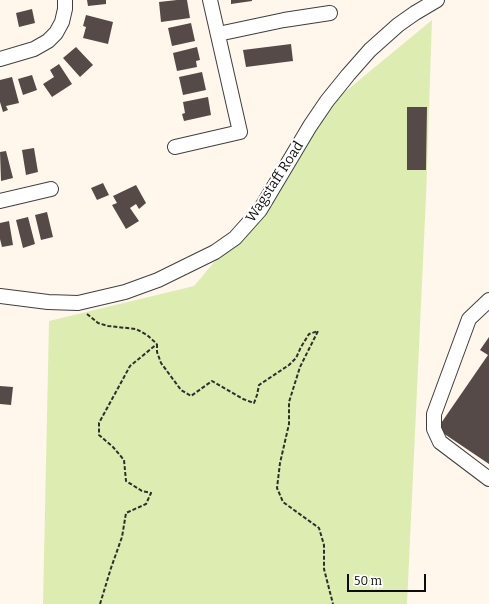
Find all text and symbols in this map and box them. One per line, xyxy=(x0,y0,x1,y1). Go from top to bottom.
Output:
street label: Wagstaff Road xyxy=(243,138,307,226)
scale bar xyxy=(349,566,428,592)
text: 50 m xyxy=(354,574,382,588)

